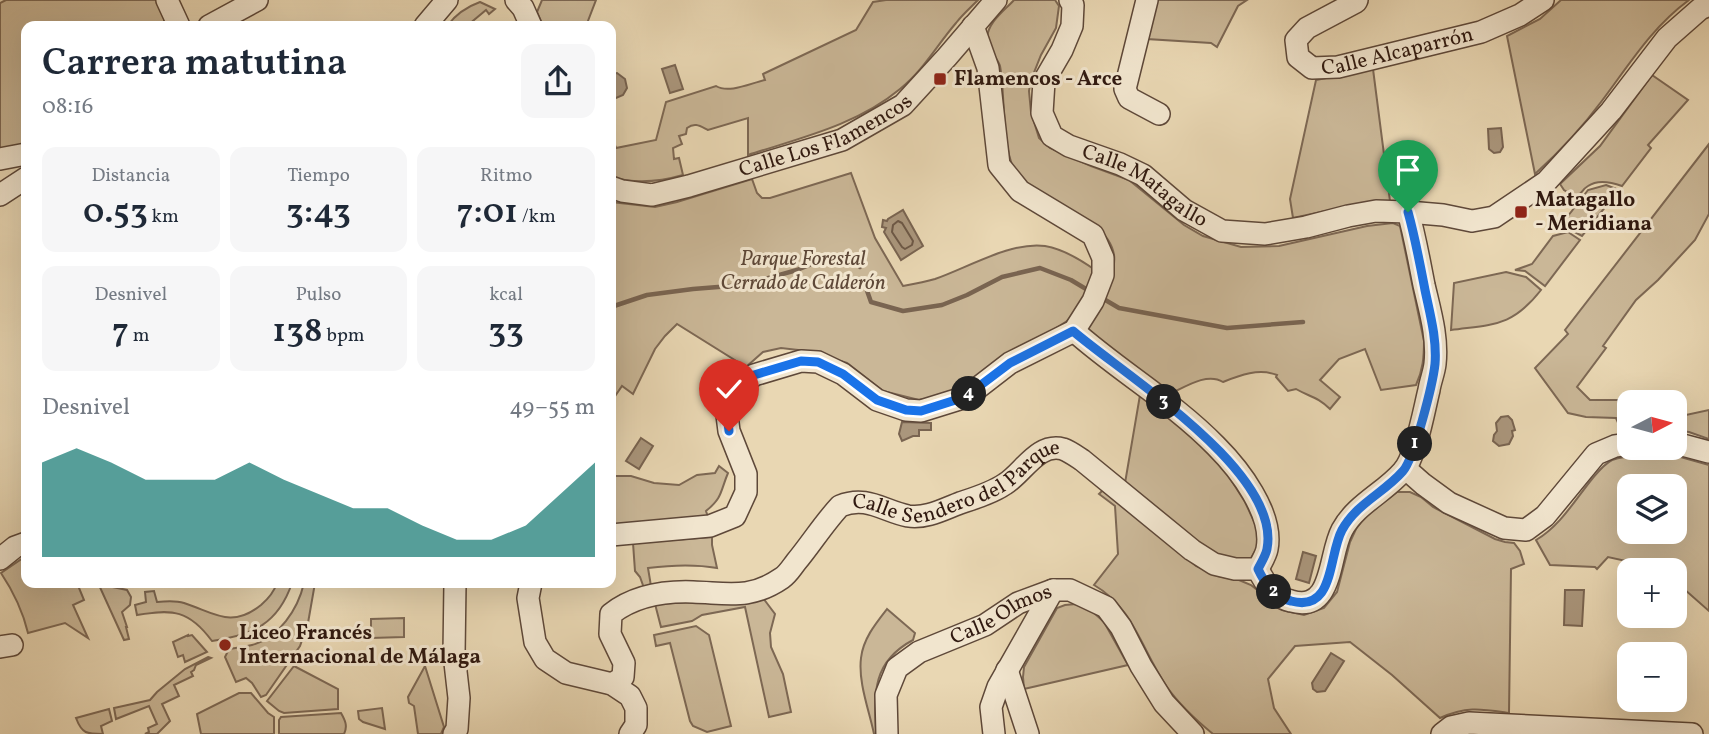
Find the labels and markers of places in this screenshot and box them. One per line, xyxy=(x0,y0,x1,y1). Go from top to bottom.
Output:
place label: Flamencos - Arce xyxy=(954,65,1122,94)
marker: Flamencos - Arce xyxy=(932,71,948,87)
pin xyxy=(1378,140,1438,212)
place label: Matagallo - Meridiana xyxy=(1535,186,1652,239)
marker: Matagallo - Meridiana xyxy=(1513,204,1529,220)
pin xyxy=(699,359,759,431)
pin: 4 xyxy=(951,376,986,412)
pin: 3 xyxy=(1146,384,1182,420)
pin: 1 xyxy=(1398,426,1432,462)
pin: 2 xyxy=(1256,574,1292,610)
place label: Liceo Francés Internacional de Málaga xyxy=(239,619,481,672)
marker: Liceo Francés Internacional de Málaga xyxy=(217,637,233,653)

